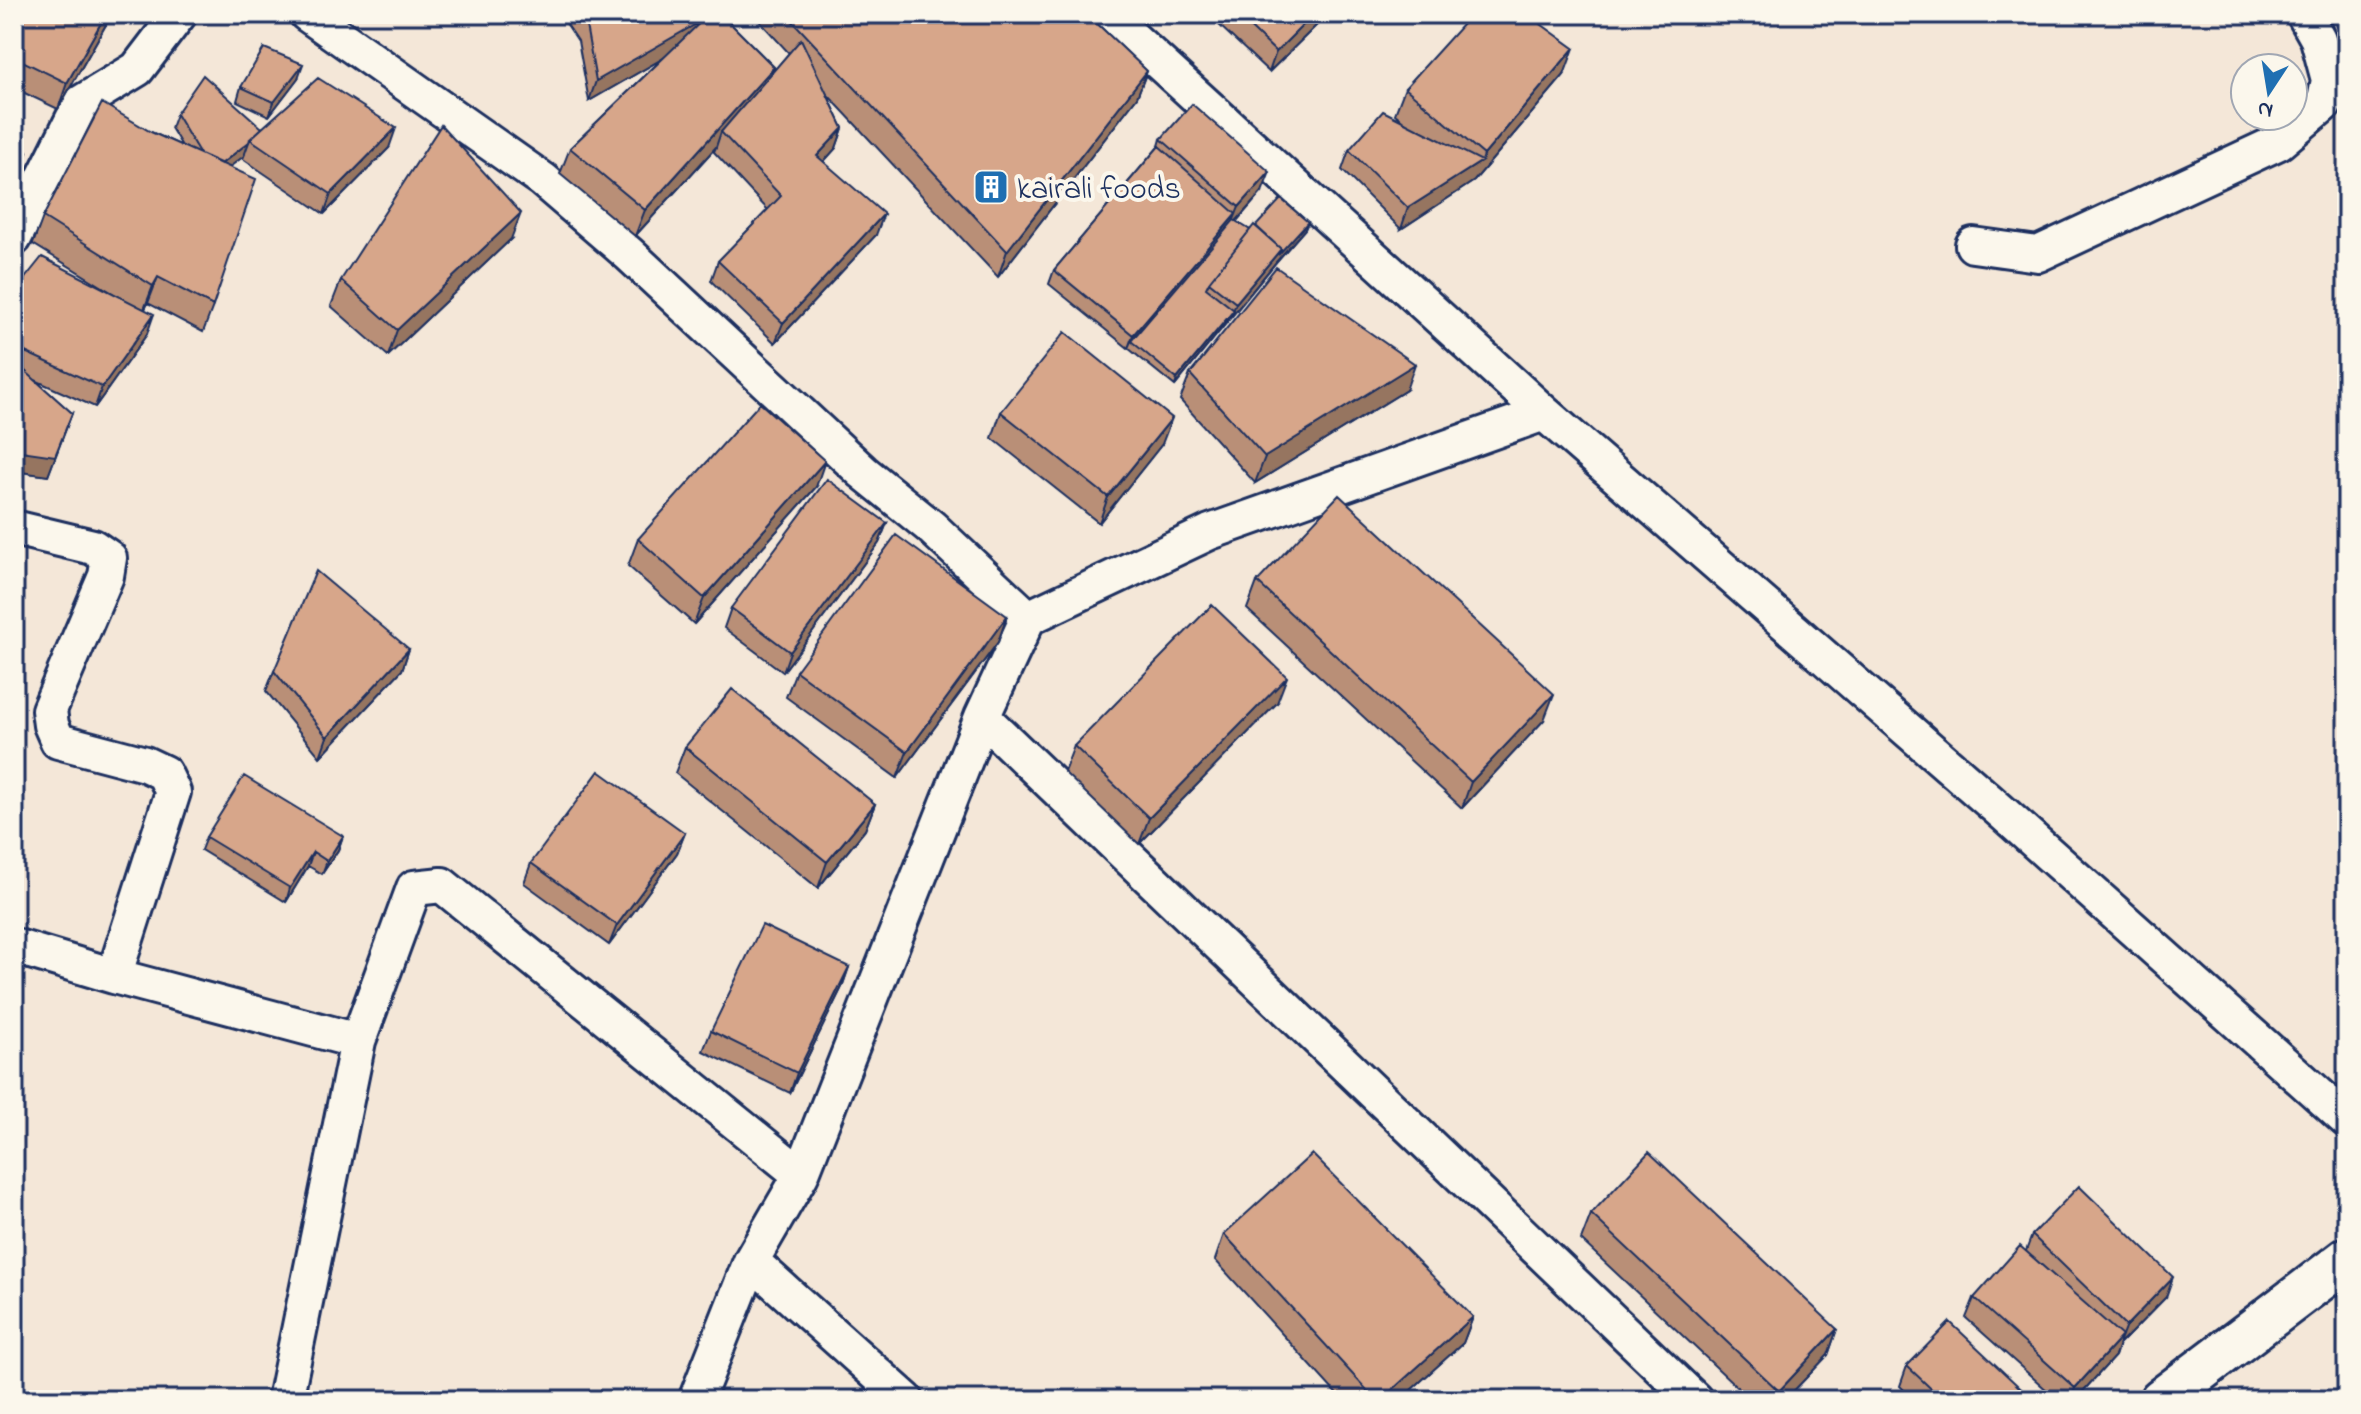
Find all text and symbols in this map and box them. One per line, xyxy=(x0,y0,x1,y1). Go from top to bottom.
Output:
north arrow xyxy=(2229,52,2309,132)
text: N xyxy=(2255,91,2276,126)
place label: kairali foods xyxy=(1017,167,1181,214)
building icon: kairali foods xyxy=(972,168,1010,206)

